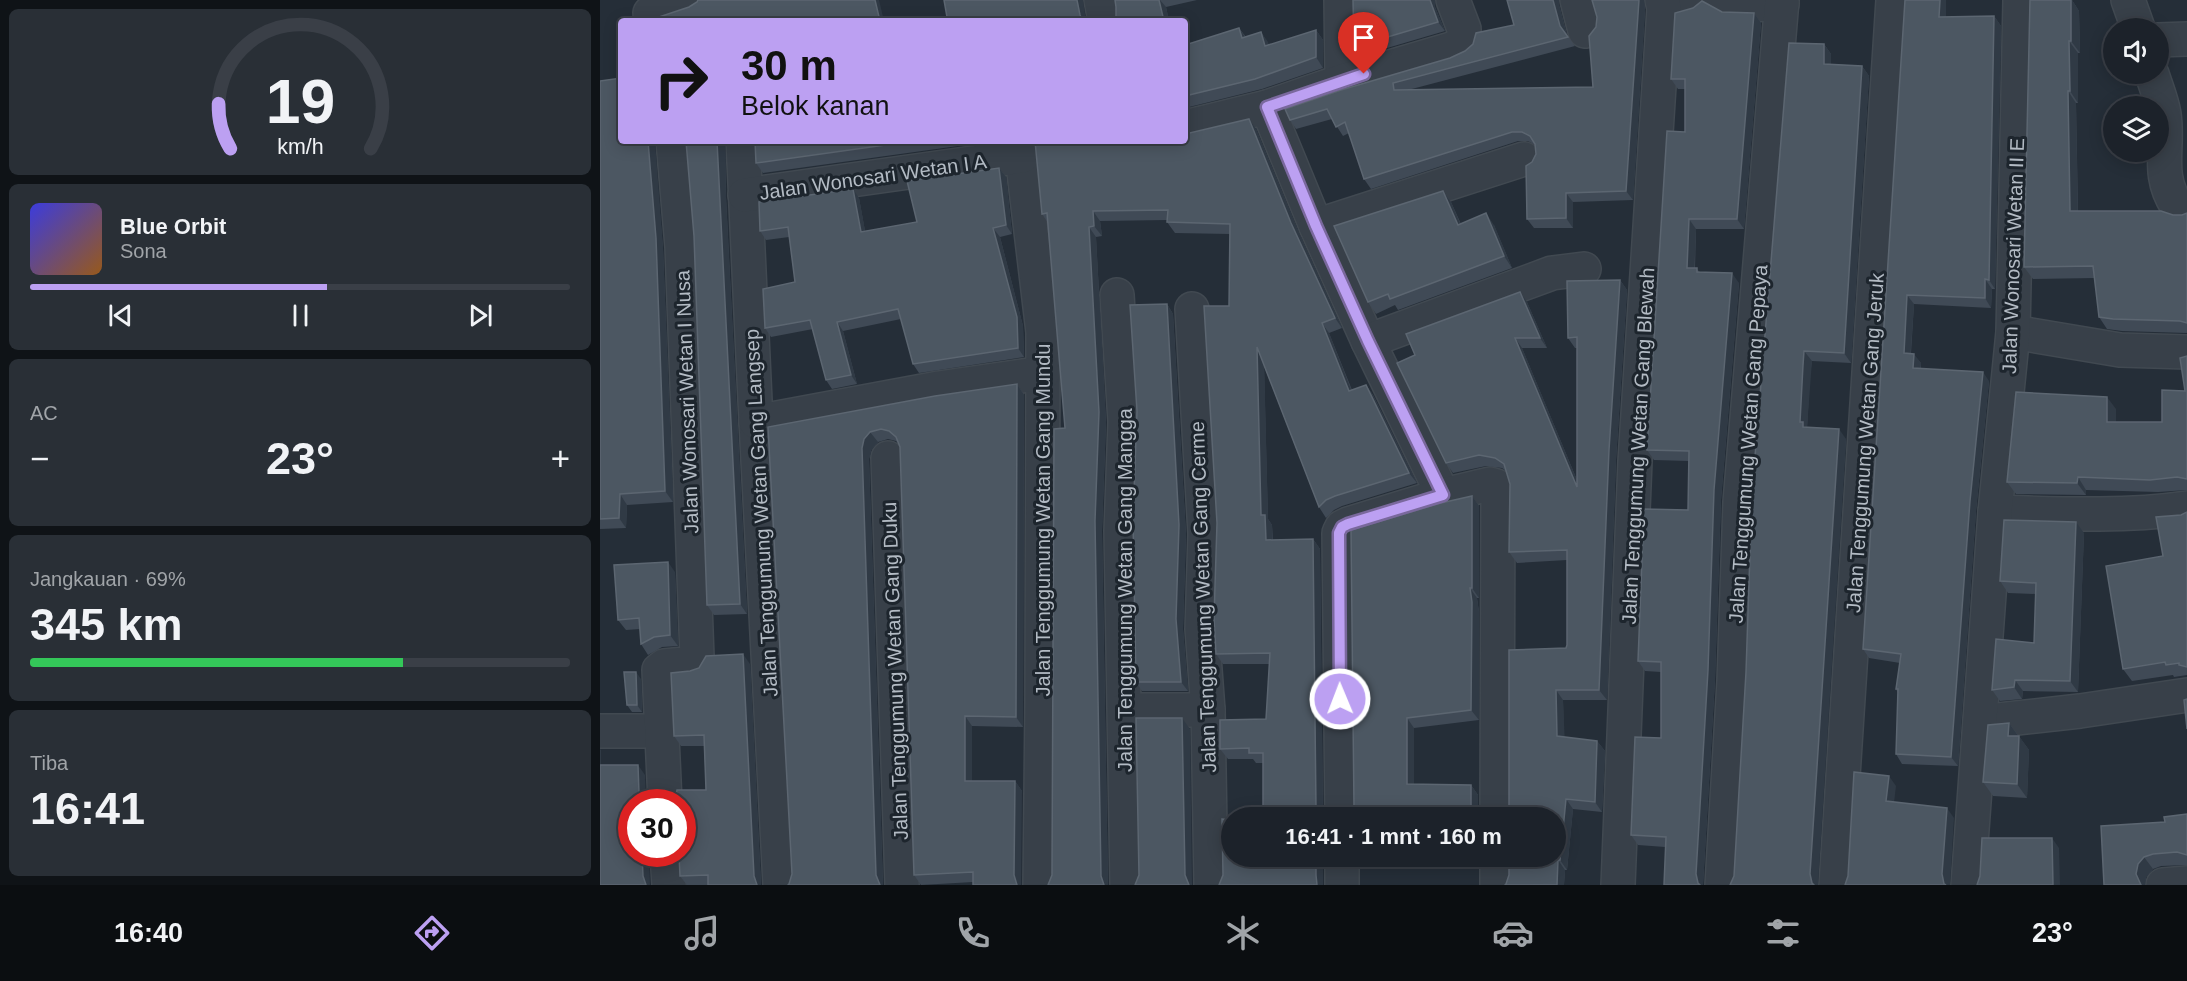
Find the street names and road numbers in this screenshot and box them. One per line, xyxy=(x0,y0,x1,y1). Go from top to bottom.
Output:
street label: Jalan Wonosari Wetan II E xyxy=(1998,138,2028,374)
street label: Jalan Wonosari Wetan I A xyxy=(758,150,989,204)
street label: Jalan Tenggumung Wetan Gang Pepaya xyxy=(1724,263,1772,624)
street label: Jalan Tenggumung Wetan Gang Blewah xyxy=(1618,267,1658,625)
street label: Jalan Wonosari Wetan I Nusa xyxy=(671,269,703,534)
street label: Jalan Tenggumung Wetan Gang Jeruk xyxy=(1842,271,1888,614)
street label: Jalan Tenggumung Wetan Gang Langsep xyxy=(740,328,782,698)
street label: Jalan Tenggumung Wetan Gang Mundu xyxy=(1032,344,1054,696)
street label: Jalan Tenggumung Wetan Gang Mangga xyxy=(1114,407,1136,772)
street label: Jalan Tenggumung Wetan Gang Cerme xyxy=(1186,421,1220,773)
street label: Jalan Tenggumung Wetan Gang Duku xyxy=(878,502,912,840)

